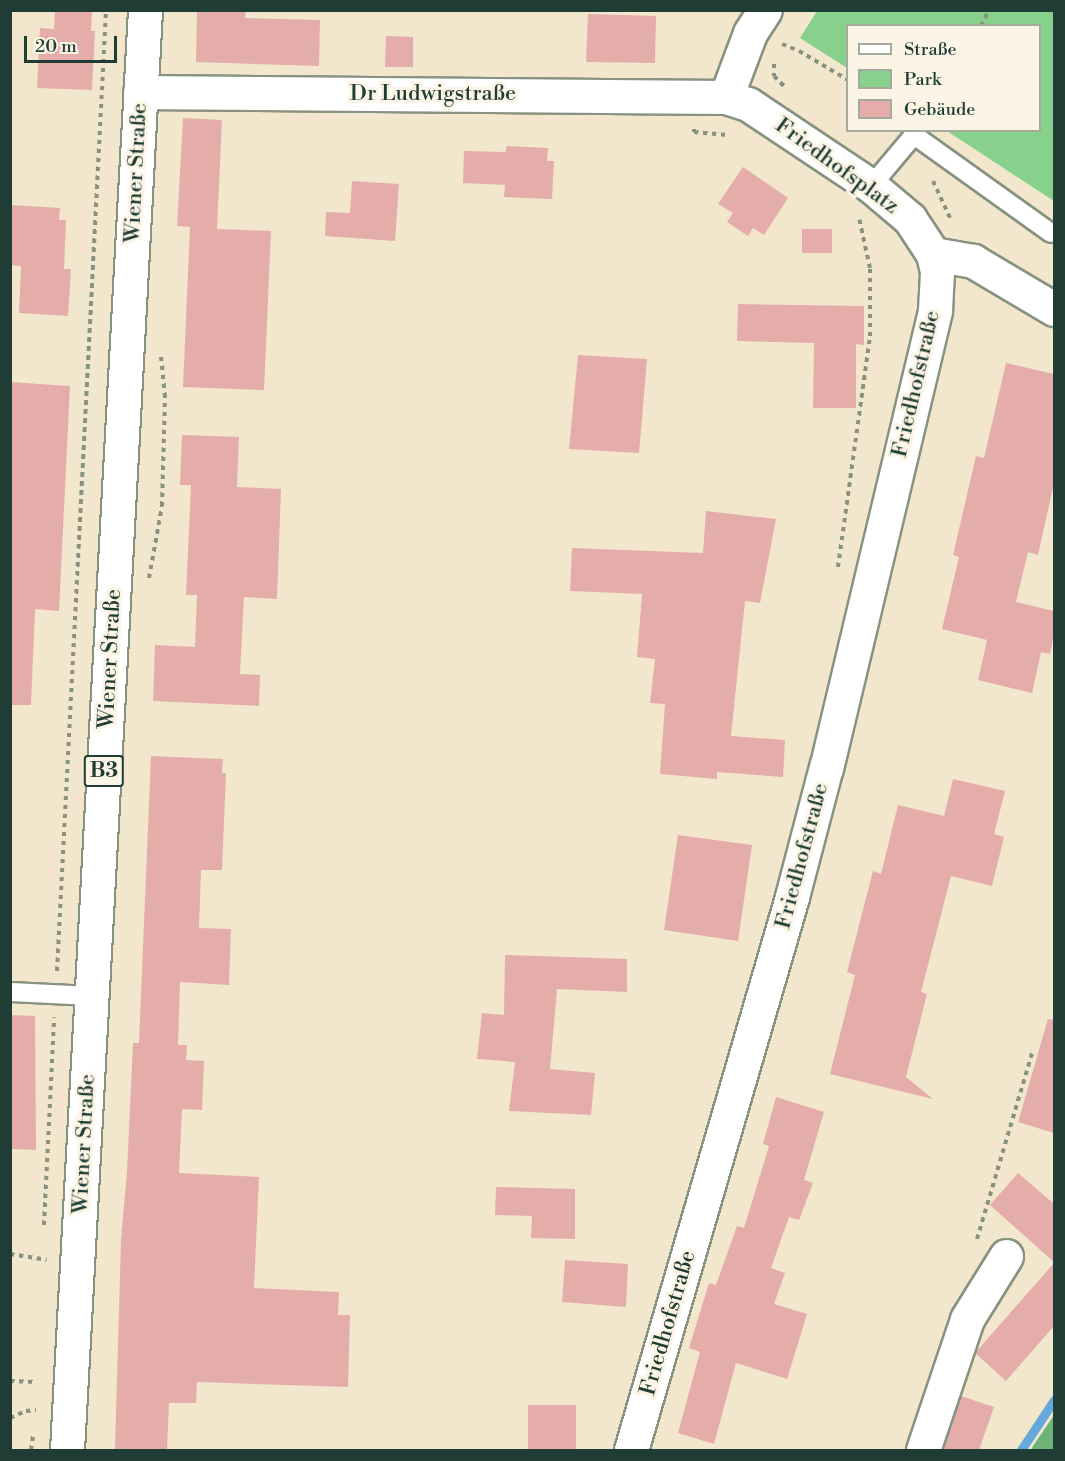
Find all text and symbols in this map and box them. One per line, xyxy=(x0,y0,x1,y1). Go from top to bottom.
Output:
scale bar xyxy=(27,24,120,62)
legend xyxy=(846,24,1041,132)
text: 20 m xyxy=(35,35,77,58)
text: Straße xyxy=(904,38,957,61)
text: Park xyxy=(904,68,941,91)
street label: Dr Ludwigstraße xyxy=(350,81,516,107)
text: Gebäude xyxy=(904,98,975,121)
street label: Wiener Straße xyxy=(119,102,153,244)
street label: Friedhofsplatz xyxy=(770,112,904,220)
street label: Friedhofstraße xyxy=(886,308,946,460)
street label: Wiener Straße xyxy=(93,588,127,730)
road number: B3 xyxy=(83,753,125,789)
street label: Friedhofstraße xyxy=(770,780,834,932)
street label: Wiener Straße xyxy=(67,1073,101,1215)
street label: Friedhofstraße xyxy=(635,1247,701,1399)

